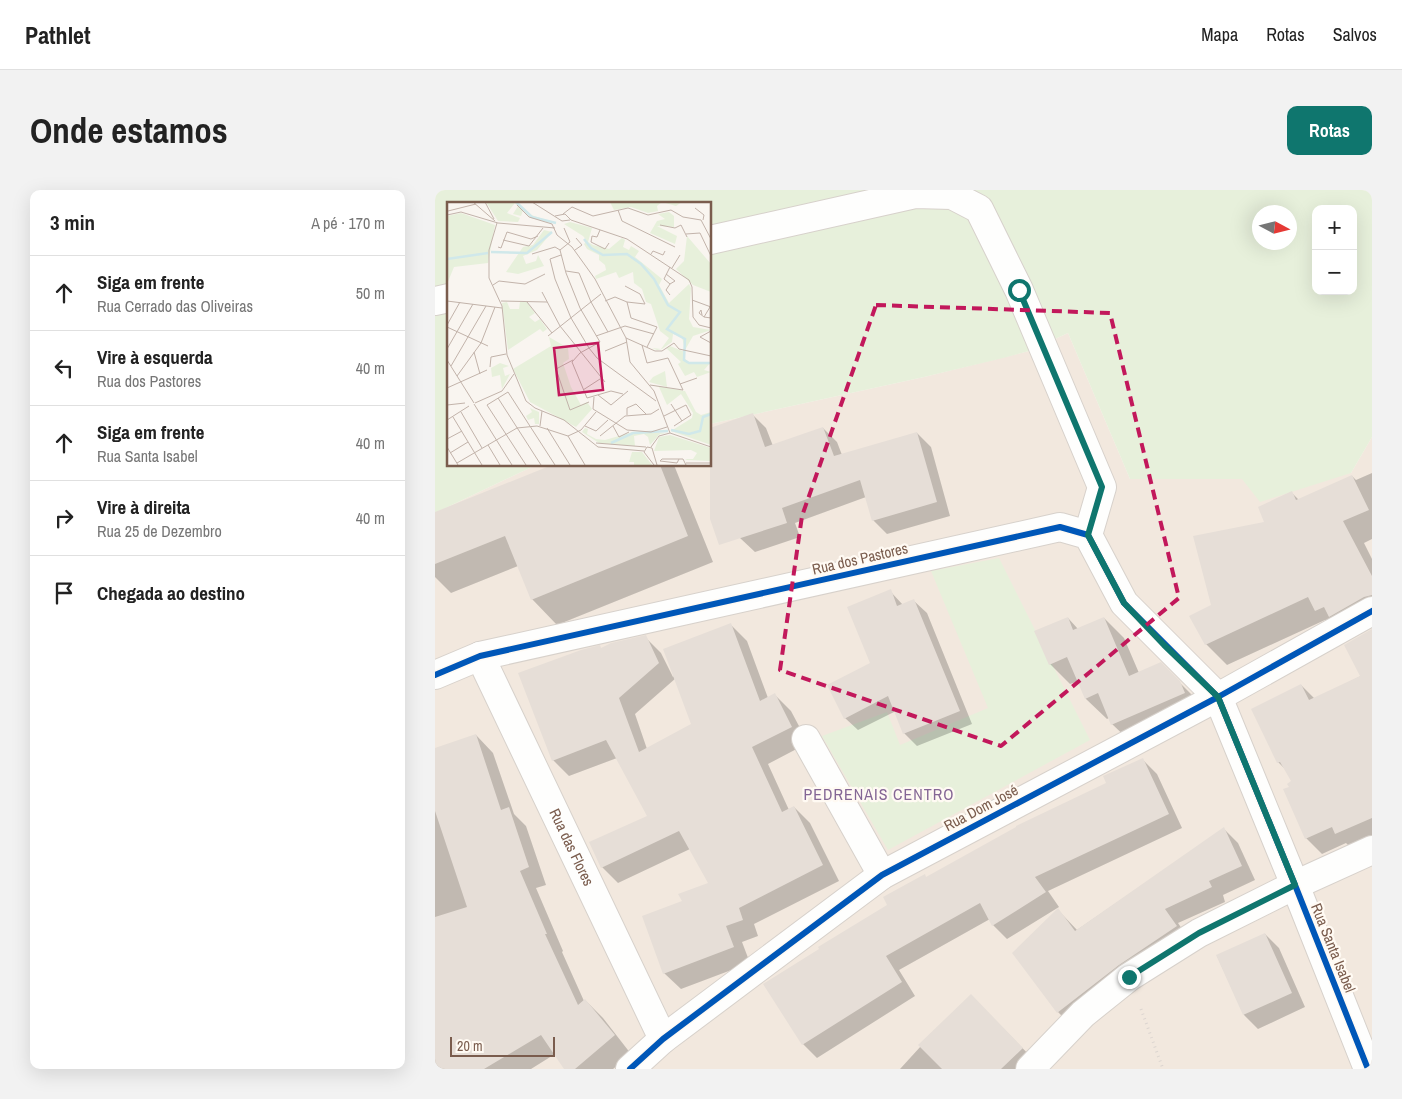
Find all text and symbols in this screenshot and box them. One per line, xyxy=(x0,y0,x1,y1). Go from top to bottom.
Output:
text: Pathlet xyxy=(25,19,91,51)
text: Mapa xyxy=(1201,22,1238,47)
text: Rotas xyxy=(1266,22,1305,47)
text: Salvos xyxy=(1333,22,1377,47)
button: Rotas xyxy=(1287,106,1372,155)
text: Onde estamos xyxy=(30,107,228,154)
inset map xyxy=(447,202,711,466)
north arrow xyxy=(1252,205,1297,250)
map controls xyxy=(1312,205,1357,295)
button: + xyxy=(1312,205,1357,250)
text: 3 min xyxy=(50,208,95,237)
text: A pé · 170 m xyxy=(311,212,385,234)
button: − xyxy=(1312,250,1357,295)
text: Siga em frente xyxy=(97,269,204,295)
icon: ahead xyxy=(50,279,78,307)
route start xyxy=(1008,279,1031,302)
text: 50 m xyxy=(356,282,385,304)
text: Rua Cerrado das Oliveiras xyxy=(97,295,253,317)
text: Vire à esquerda xyxy=(97,344,213,370)
icon: left xyxy=(50,354,78,382)
text: 40 m xyxy=(356,357,385,379)
text: Rua dos Pastores xyxy=(97,370,201,392)
text: Siga em frente xyxy=(97,419,204,445)
icon: ahead xyxy=(50,429,78,457)
text: 40 m xyxy=(356,432,385,454)
text: Rua Santa Isabel xyxy=(97,445,198,467)
text: Vire à direita xyxy=(97,494,190,520)
icon: right xyxy=(50,504,78,532)
text: 40 m xyxy=(356,507,385,529)
text: Rua 25 de Dezembro xyxy=(97,520,222,542)
street label: Rua dos Pastores xyxy=(810,537,910,580)
icon: arrive xyxy=(50,579,78,607)
text: Chegada ao destino xyxy=(97,580,245,606)
street label: Rua Dom José xyxy=(940,779,1022,836)
district label: PEDRENAIS CENTRO xyxy=(804,783,954,805)
street label: Rua das Flores xyxy=(544,805,599,889)
street label: Rua Santa Isabel xyxy=(1306,900,1361,995)
route end xyxy=(1118,966,1141,989)
scale bar xyxy=(450,1034,555,1057)
text: 20 m xyxy=(457,1037,483,1055)

